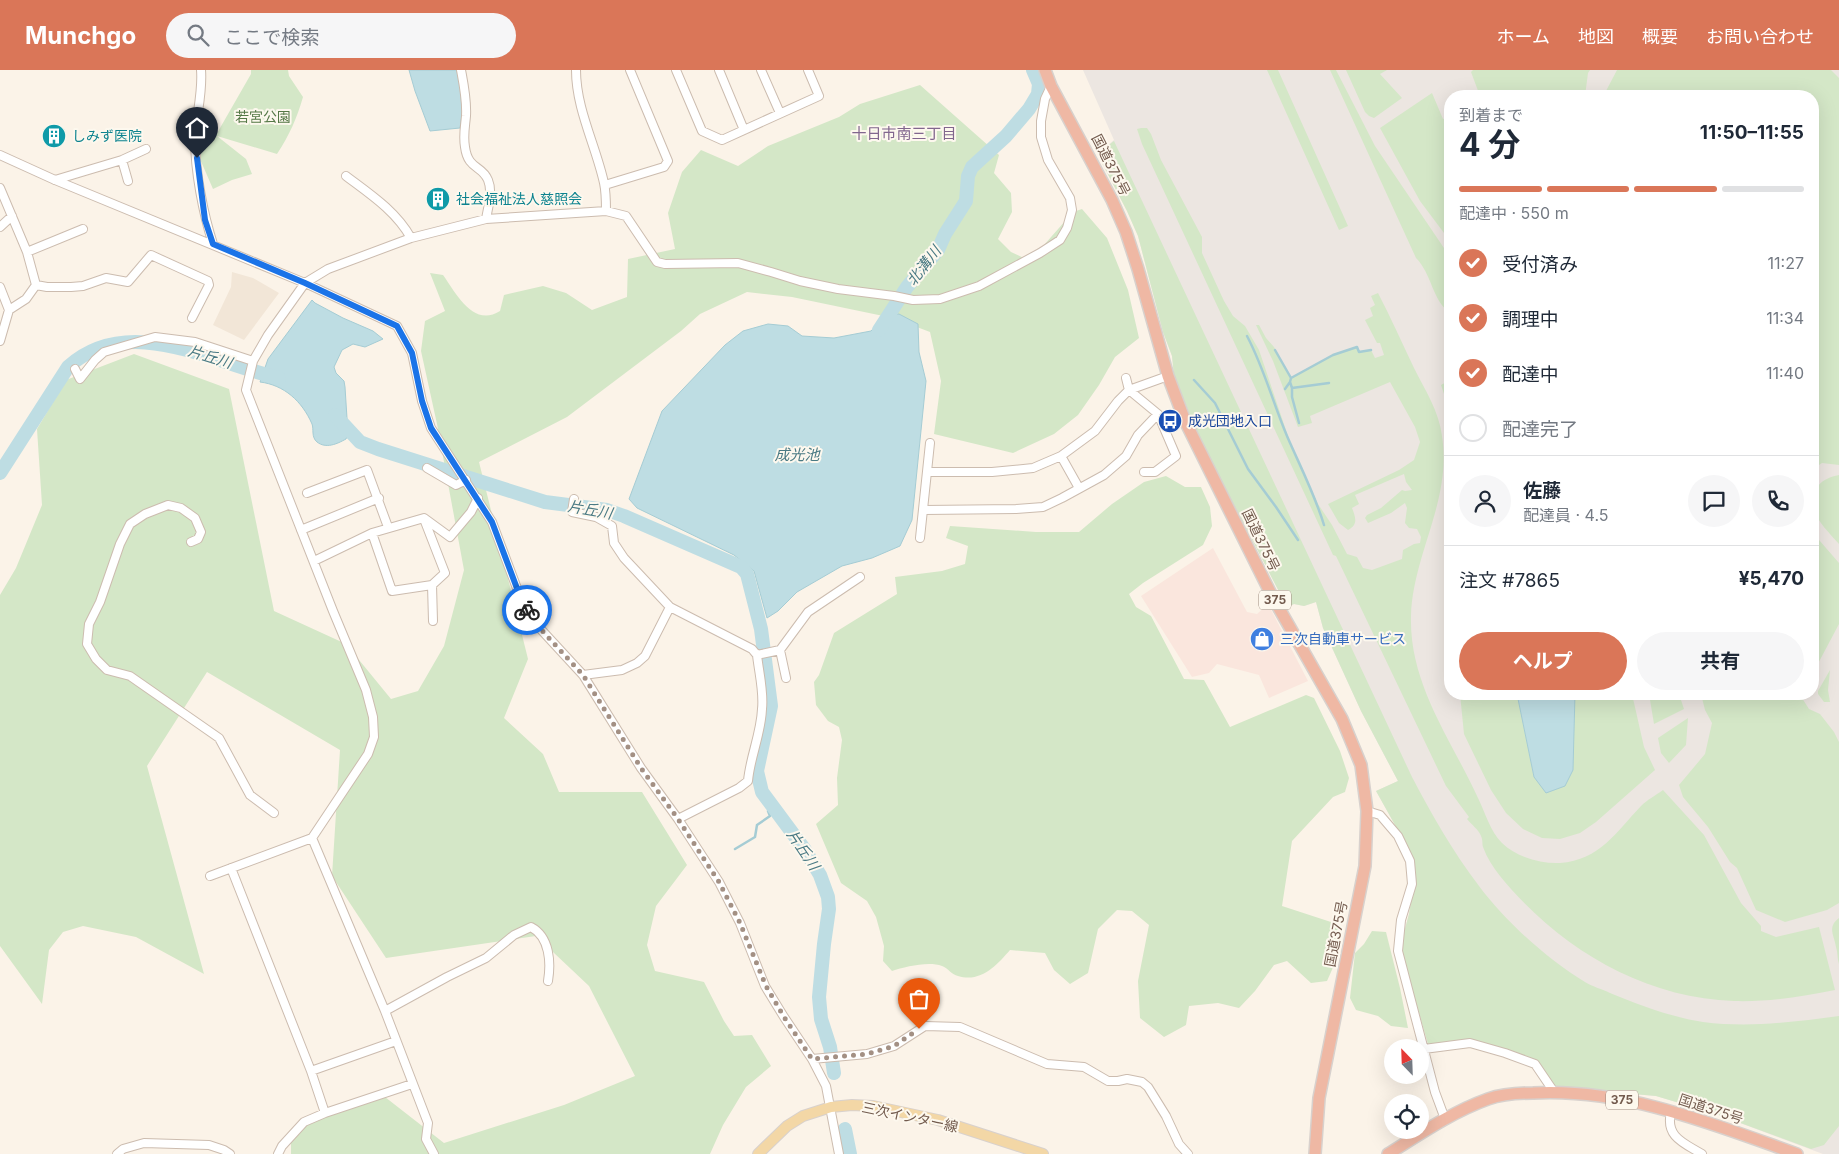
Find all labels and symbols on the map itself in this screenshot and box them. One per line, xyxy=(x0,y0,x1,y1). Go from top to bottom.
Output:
pin xyxy=(176,107,218,158)
park label: 若宮公園 xyxy=(235,108,291,125)
building icon: しみず医院 xyxy=(41,123,67,149)
district label: 十日市南三丁目 xyxy=(851,124,957,143)
place label: しみず医院 xyxy=(72,127,142,144)
street label: 国道375号 xyxy=(1089,131,1134,198)
building icon: 社会福祉法人慈照会 xyxy=(425,186,451,212)
place label: 社会福祉法人慈照会 xyxy=(456,190,582,207)
water label: 北溝川 xyxy=(902,241,946,289)
water label: 片丘川 xyxy=(186,341,236,373)
bus stop icon: 成光団地入口 xyxy=(1157,408,1183,434)
place label: 成光団地入口 xyxy=(1188,412,1272,429)
water label: 成光池 xyxy=(774,445,821,464)
water label: 片丘川 xyxy=(566,496,616,523)
street label: 国道375号 xyxy=(1239,506,1284,574)
courier xyxy=(502,585,552,635)
road number: 375 xyxy=(1259,590,1291,610)
shop icon: 三次自動車サービス xyxy=(1249,626,1275,652)
place label: 三次自動車サービス xyxy=(1280,630,1406,647)
water label: 片丘川 xyxy=(783,826,825,875)
street label: 国道375号 xyxy=(1321,899,1350,968)
pin xyxy=(898,978,940,1029)
north arrow xyxy=(1384,1039,1429,1084)
road number: 375 xyxy=(1606,1090,1638,1110)
street label: 国道375号 xyxy=(1677,1090,1746,1127)
street label: 三次インター線 xyxy=(860,1098,960,1135)

